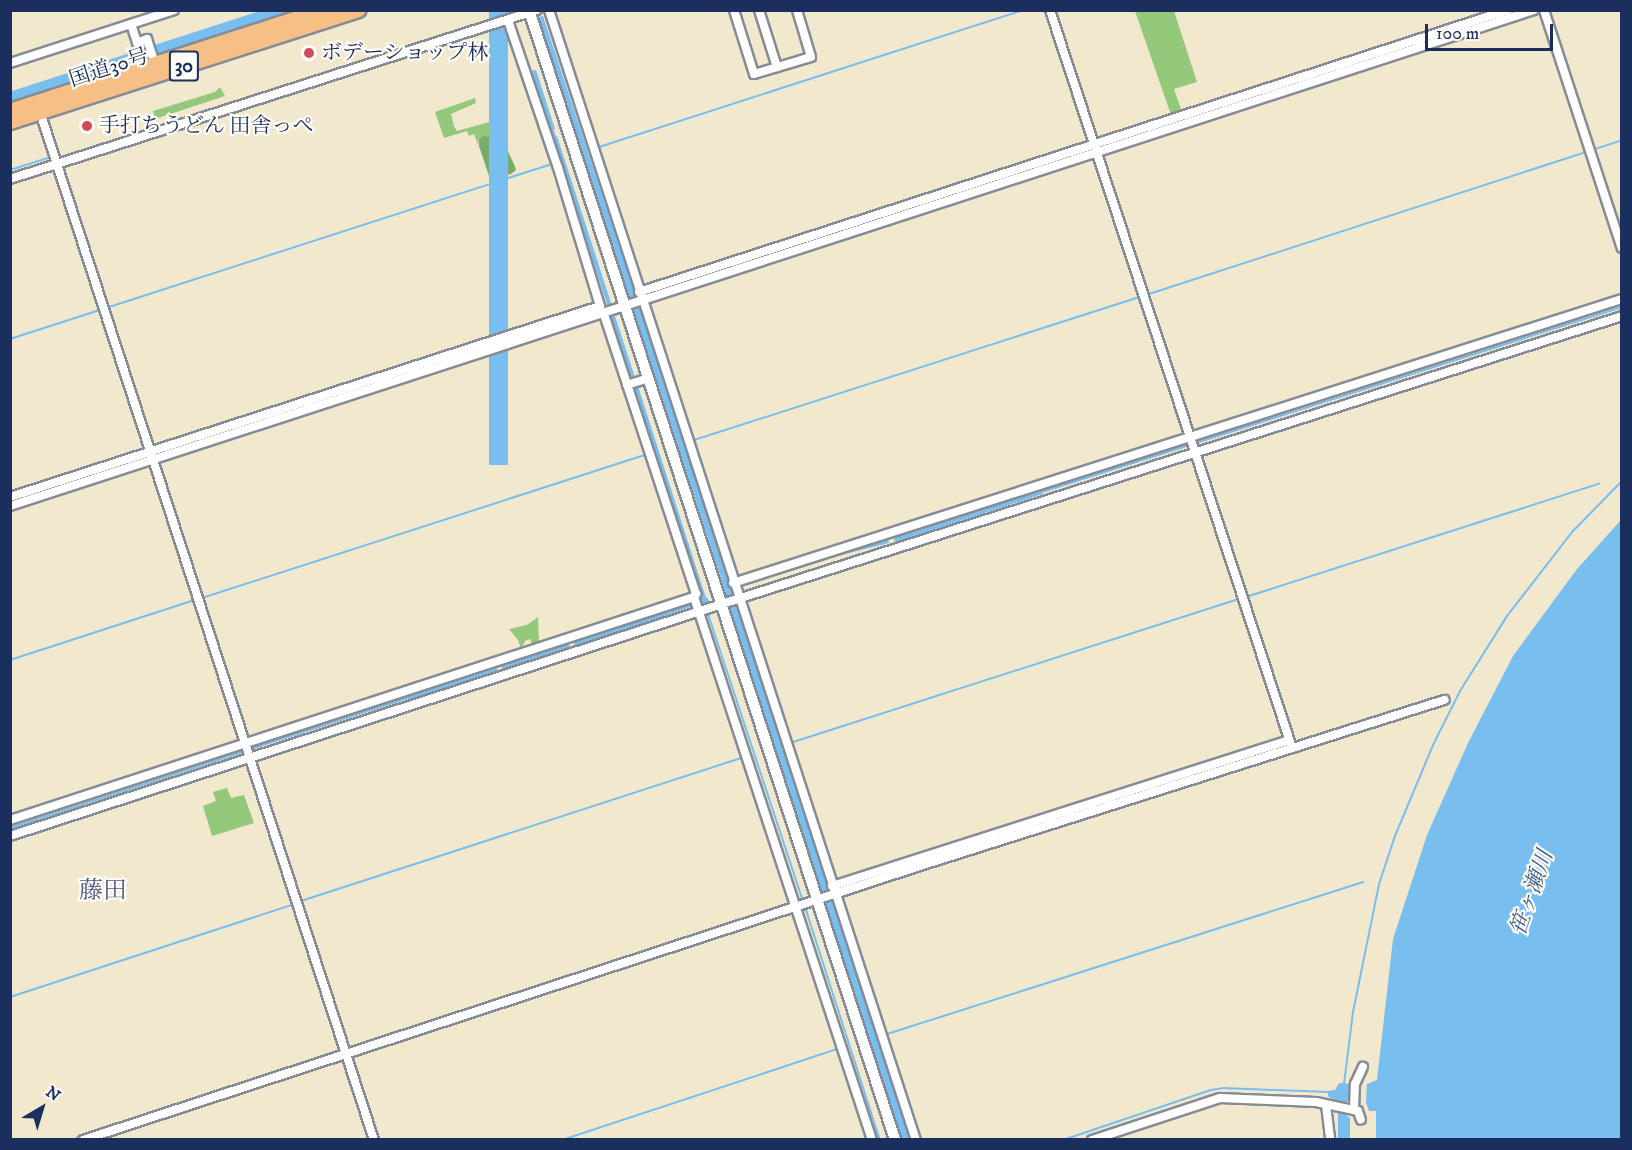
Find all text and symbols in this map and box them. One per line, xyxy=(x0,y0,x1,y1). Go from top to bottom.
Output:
scale bar xyxy=(1428,12,1556,50)
text: 100 m xyxy=(1436,23,1479,45)
place label: ボデーショップ林 xyxy=(321,40,489,66)
street label: 国道30号 xyxy=(66,43,152,93)
marker: ボデーショップ林 xyxy=(302,46,316,60)
road number: 30 xyxy=(168,49,201,83)
place label: 手打ちうどん 田舎っぺ xyxy=(99,113,314,139)
marker: 手打ちうどん 田舎っぺ xyxy=(80,119,94,133)
water label: 笹ヶ瀬川 xyxy=(1505,847,1559,939)
district label: 藤田 xyxy=(79,878,127,906)
north arrow xyxy=(12,1078,72,1138)
text: N xyxy=(42,1082,64,1106)

